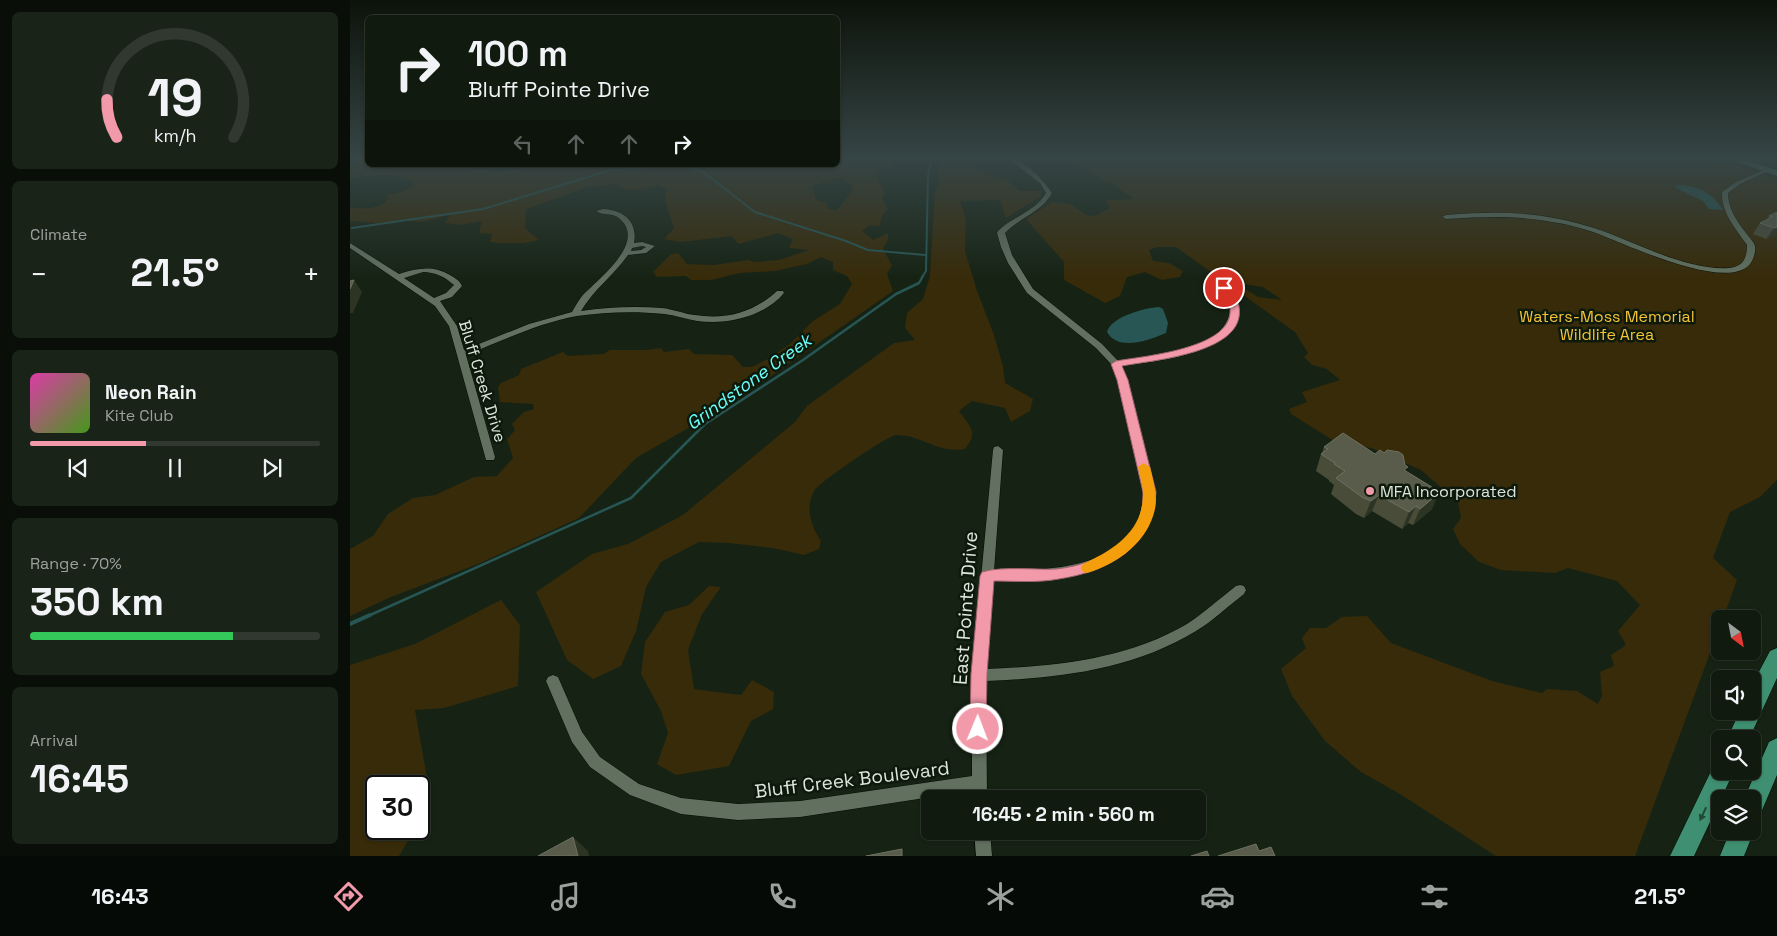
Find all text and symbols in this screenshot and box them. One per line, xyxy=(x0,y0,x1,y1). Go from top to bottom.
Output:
text: 100 m xyxy=(468,32,568,76)
icon: right xyxy=(385,35,450,100)
text: 19 xyxy=(147,65,203,131)
text: Bluff Pointe Drive xyxy=(468,75,650,103)
text: km/h xyxy=(154,124,196,147)
icon: left xyxy=(509,130,537,158)
icon: ahead xyxy=(562,130,590,158)
icon: ahead xyxy=(615,130,643,158)
icon: right xyxy=(668,130,696,158)
text: Climate xyxy=(30,224,87,245)
text: 21.5° xyxy=(131,249,219,297)
text: − xyxy=(30,256,47,292)
text: + xyxy=(303,256,320,292)
pin xyxy=(1203,267,1245,309)
icon: arrive xyxy=(1210,274,1238,302)
park label: Waters-Moss Memorial Wildlife Area xyxy=(1519,306,1695,345)
street label: Bluff Creek Drive xyxy=(454,318,511,445)
water label: Grindstone Creek xyxy=(682,327,818,435)
text: Neon Rain xyxy=(105,380,197,405)
text: Kite Club xyxy=(105,405,174,426)
icon: previous xyxy=(64,454,92,482)
icon: pause xyxy=(161,454,189,482)
icon: next xyxy=(258,454,286,482)
place label: MFA Incorporated xyxy=(1380,481,1516,502)
marker: MFA Incorporated xyxy=(1364,485,1376,497)
street label: East Pointe Drive xyxy=(948,530,983,686)
text: Range · 70% xyxy=(30,553,122,574)
text: 350 km xyxy=(30,578,164,626)
north arrow xyxy=(1711,610,1761,660)
map controls xyxy=(1711,610,1761,840)
button: sound xyxy=(1711,670,1761,720)
position arrow xyxy=(951,702,1003,754)
text: Arrival xyxy=(30,730,78,751)
button: search xyxy=(1711,730,1761,780)
text: 16:45 xyxy=(30,755,129,803)
street label: Bluff Creek Boulevard xyxy=(753,755,951,804)
speed limit sign: 30 xyxy=(365,775,430,840)
button: layers xyxy=(1711,790,1761,840)
text: 16:45 · 2 min · 560 m xyxy=(972,802,1155,827)
one-way arrow xyxy=(1698,807,1706,821)
icon: directions xyxy=(331,879,366,914)
icon: music xyxy=(548,879,583,914)
icon: phone xyxy=(765,879,800,914)
icon: climate xyxy=(983,879,1018,914)
icon: car xyxy=(1200,879,1235,914)
icon: filters xyxy=(1417,879,1452,914)
text: 16:43 xyxy=(91,882,149,910)
text: 21.5° xyxy=(1634,882,1686,910)

